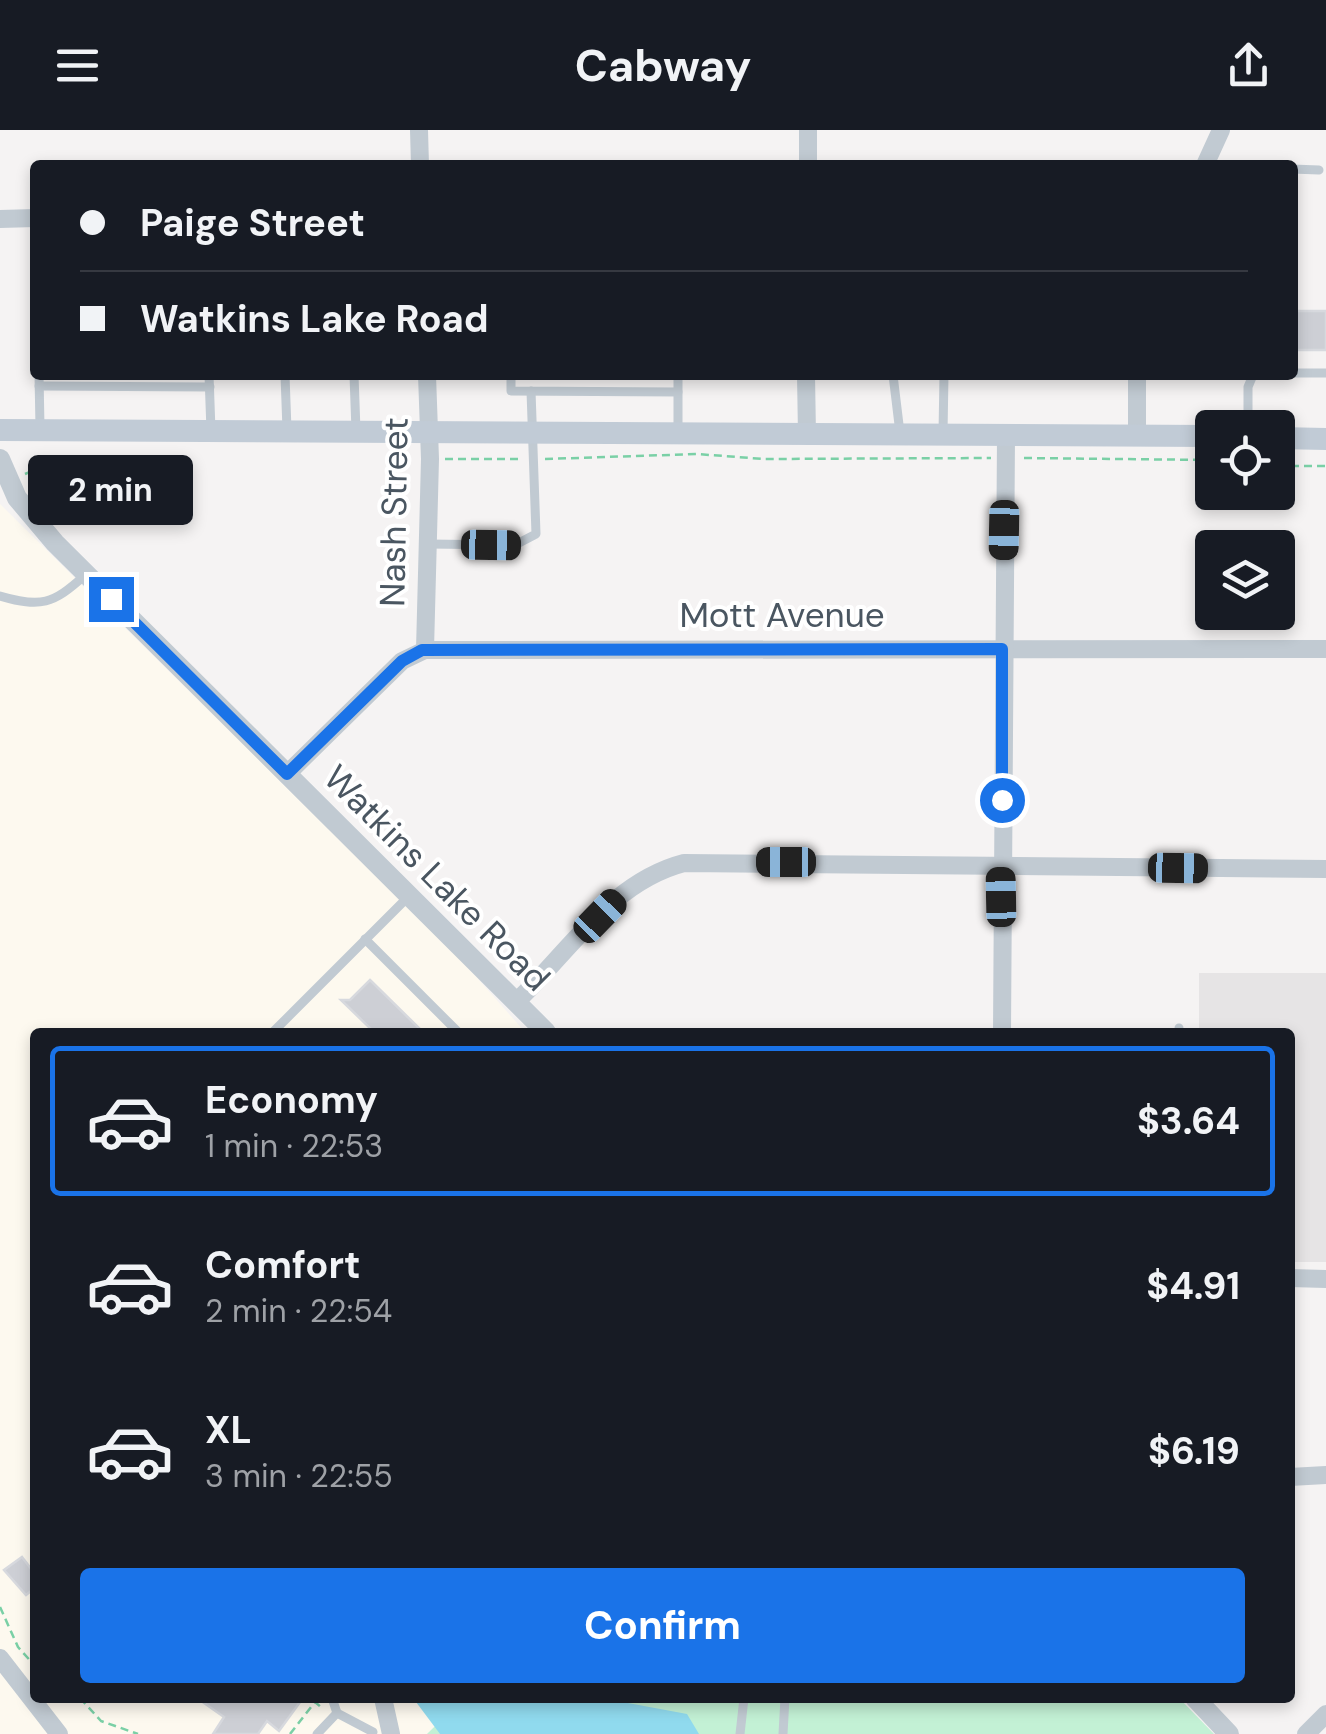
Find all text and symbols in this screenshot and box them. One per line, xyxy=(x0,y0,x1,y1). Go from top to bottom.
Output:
text: Cabway xyxy=(575,36,751,95)
icon: menu xyxy=(50,38,105,93)
icon: share xyxy=(1221,38,1276,93)
text: Paige Street xyxy=(140,198,365,248)
text: Watkins Lake Road xyxy=(140,294,489,344)
map controls xyxy=(1195,410,1295,630)
button: locate xyxy=(1195,410,1295,510)
street label: Nash Street xyxy=(369,417,419,607)
callout: 2 min xyxy=(28,454,194,524)
text: 2 min xyxy=(68,469,153,511)
car xyxy=(988,500,1020,560)
car xyxy=(461,529,521,561)
button: layers xyxy=(1195,530,1295,630)
route end xyxy=(89,577,134,622)
street label: Mott Avenue xyxy=(679,592,885,638)
street label: Watkins Lake Road xyxy=(314,755,560,1001)
route start xyxy=(980,778,1025,823)
car xyxy=(756,847,816,877)
car xyxy=(1148,852,1208,884)
car xyxy=(985,867,1017,927)
car xyxy=(568,884,632,948)
text: Economy xyxy=(205,1075,378,1125)
icon: car xyxy=(85,1076,175,1166)
text: $3.64 xyxy=(1137,1096,1240,1146)
text: 1 min · 22:53 xyxy=(205,1125,383,1167)
text: Comfort xyxy=(205,1240,361,1290)
icon: car xyxy=(85,1241,175,1331)
text: $4.91 xyxy=(1146,1261,1240,1311)
text: 2 min · 22:54 xyxy=(205,1290,392,1332)
text: XL xyxy=(205,1405,252,1455)
icon: car xyxy=(85,1406,175,1496)
text: $6.19 xyxy=(1148,1426,1240,1476)
text: 3 min · 22:55 xyxy=(205,1455,393,1497)
button: Confirm xyxy=(80,1568,1245,1683)

